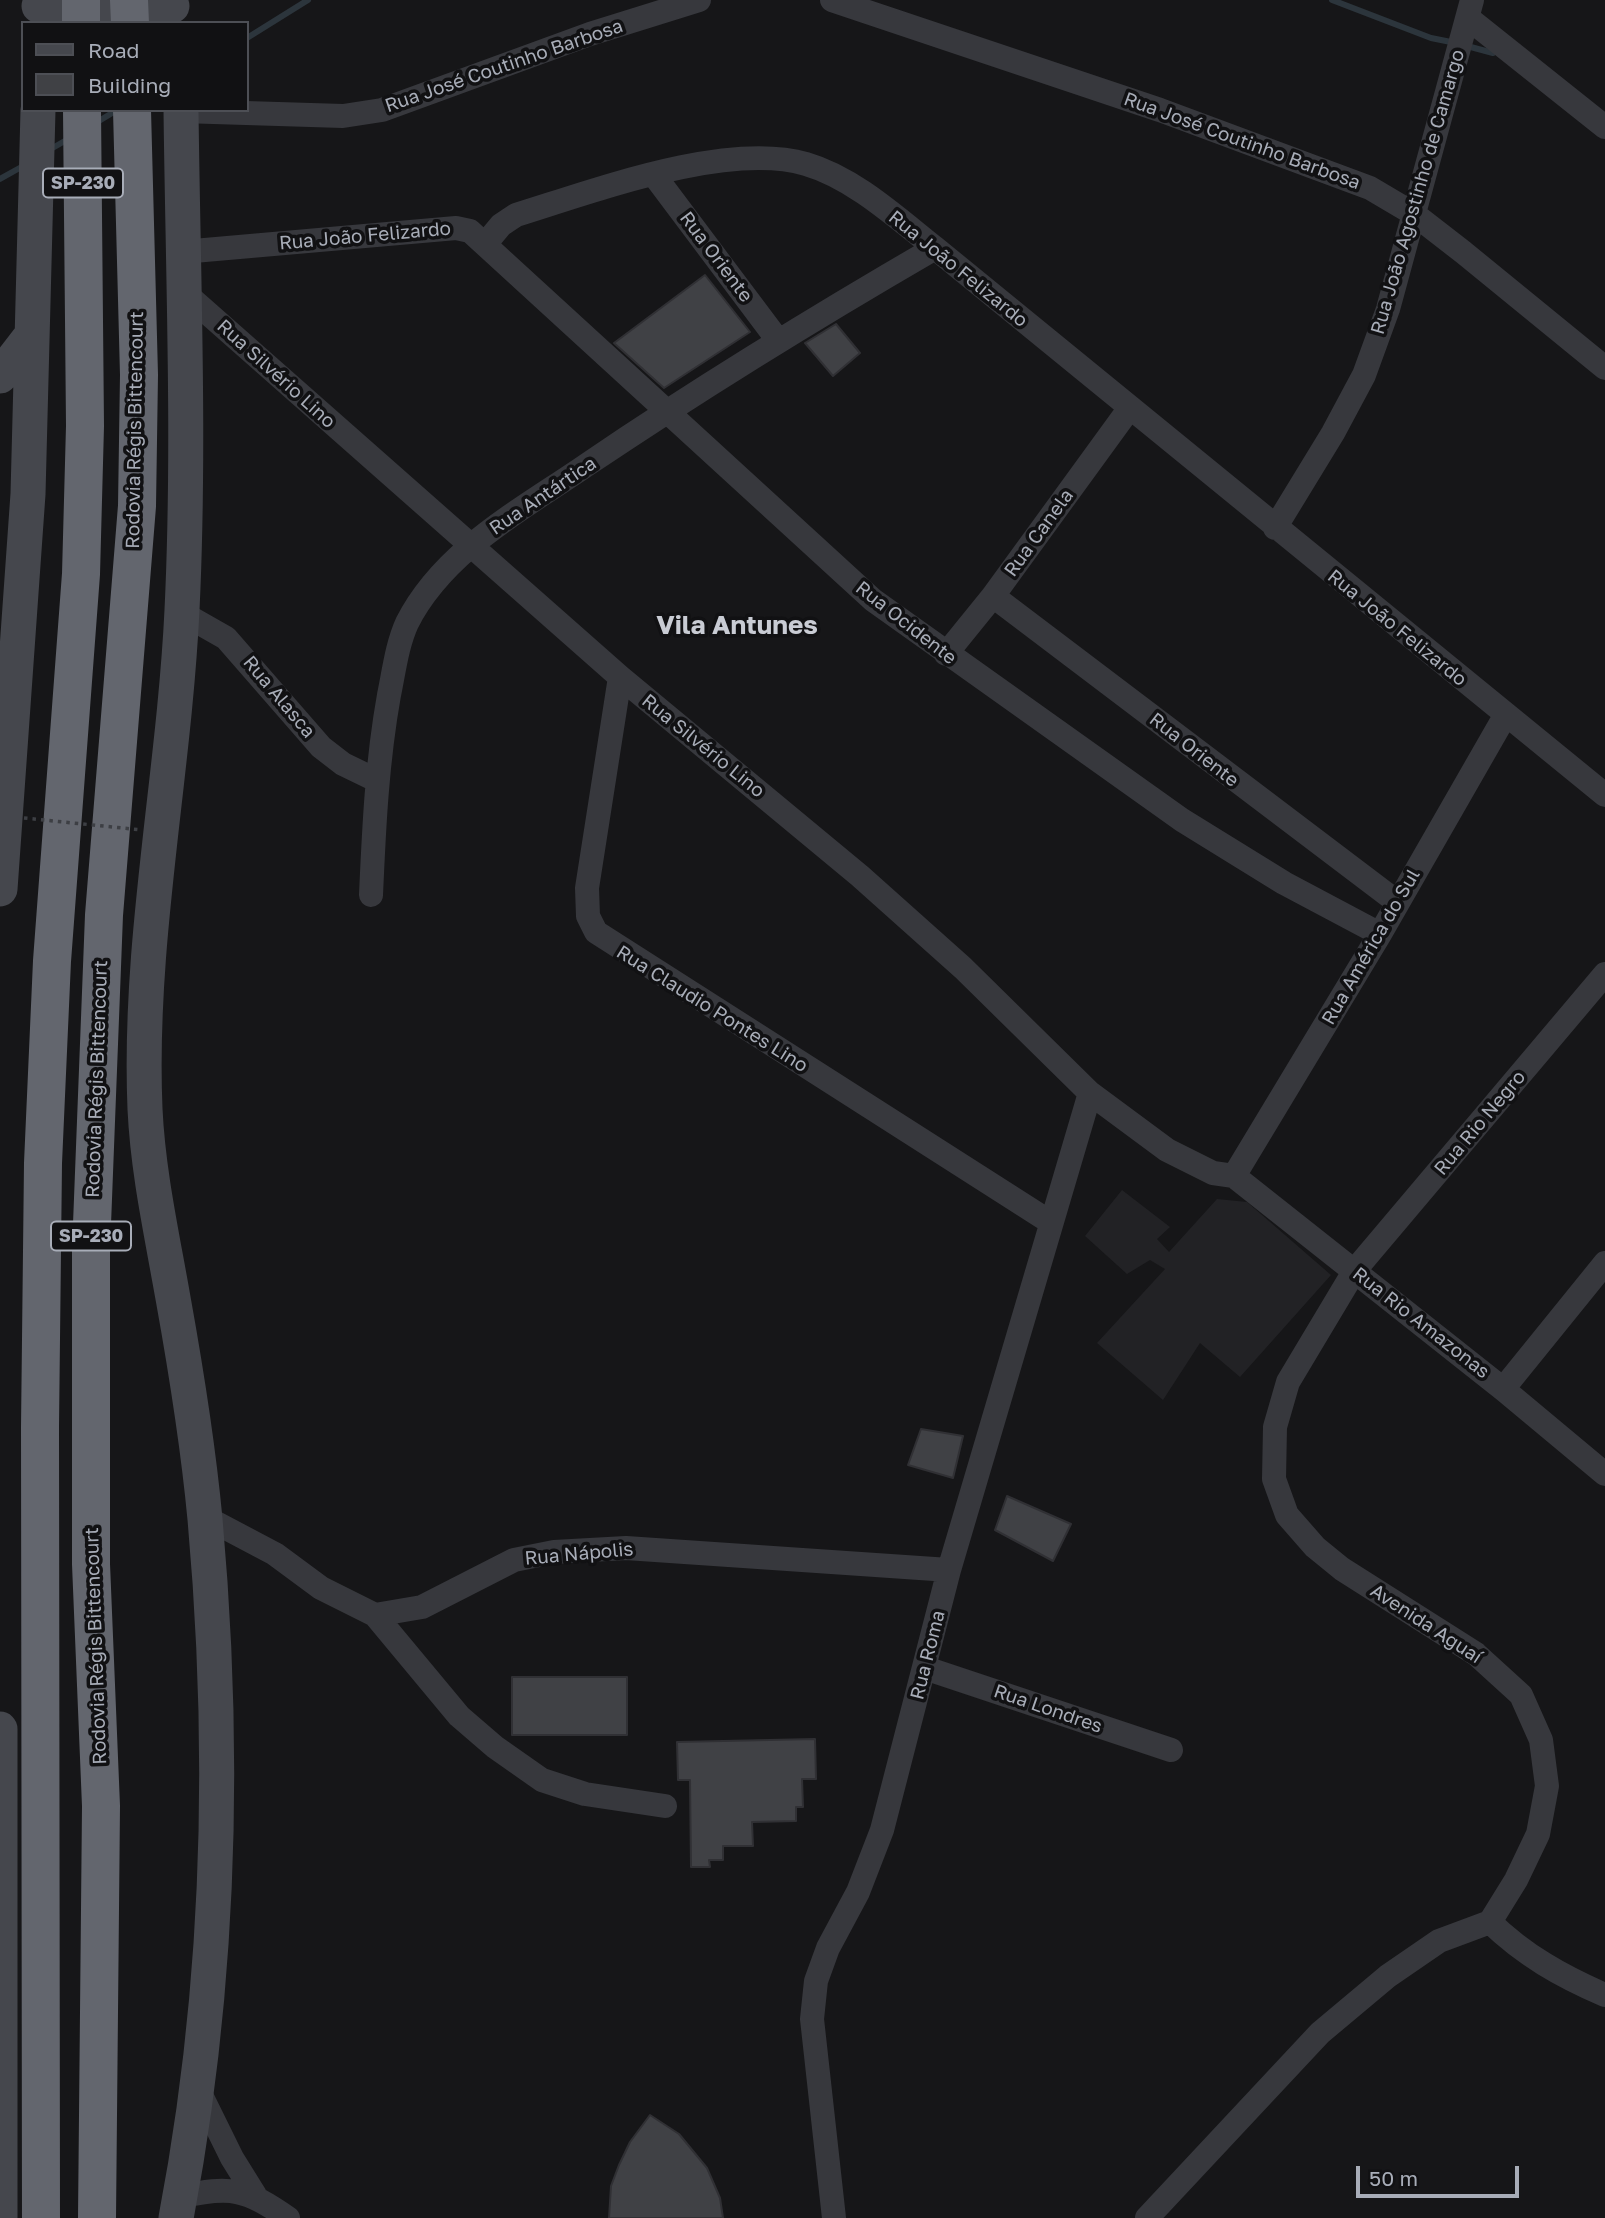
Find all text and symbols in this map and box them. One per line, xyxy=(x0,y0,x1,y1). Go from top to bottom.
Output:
street label: Rua José Coutinho Barbosa xyxy=(382,15,626,117)
legend xyxy=(21,21,248,112)
text: Road xyxy=(88,37,139,63)
street label: Rua João Agostinho de Camargo xyxy=(1366,47,1470,337)
text: Building xyxy=(88,72,171,98)
street label: Rua José Coutinho Barbosa xyxy=(1121,88,1363,194)
road number: SP-230 xyxy=(43,168,123,198)
street label: Rua João Felizardo xyxy=(884,206,1032,332)
street label: Rua Oriente xyxy=(675,207,757,307)
street label: Rua João Felizardo xyxy=(278,217,452,255)
street label: Rodovia Régis Bittencourt xyxy=(122,311,148,549)
street label: Rua Silvério Lino xyxy=(212,315,340,433)
street label: Rua Antártica xyxy=(485,452,601,540)
street label: Rua Canela xyxy=(1000,485,1078,581)
street label: Rua João Felizardo xyxy=(1323,565,1471,691)
street label: Rua Ocidente xyxy=(851,577,961,669)
district label: Vila Antunes xyxy=(656,610,818,642)
street label: Rua Alasca xyxy=(238,651,320,743)
street label: Rua Silvério Lino xyxy=(637,689,769,803)
street label: Rua Oriente xyxy=(1145,708,1243,792)
street label: Rua América do Sul xyxy=(1317,865,1425,1029)
street label: Rua Claudio Pontes Lino xyxy=(612,941,812,1077)
street label: Rodovia Régis Bittencourt xyxy=(81,960,113,1198)
street label: Rua Rio Negro xyxy=(1430,1066,1530,1180)
road number: SP-230 xyxy=(51,1222,131,1251)
street label: Rua Rio Amazonas xyxy=(1348,1262,1494,1384)
street label: Rodovia Régis Bittencourt xyxy=(80,1527,112,1765)
street label: Rua Nápolis xyxy=(524,1538,634,1570)
street label: Avenida Aguaí xyxy=(1366,1579,1486,1669)
street label: Rua Roma xyxy=(906,1608,950,1702)
street label: Rua Londres xyxy=(991,1680,1105,1738)
scale bar xyxy=(1360,2152,1523,2196)
text: 50 m xyxy=(1369,2165,1418,2191)

